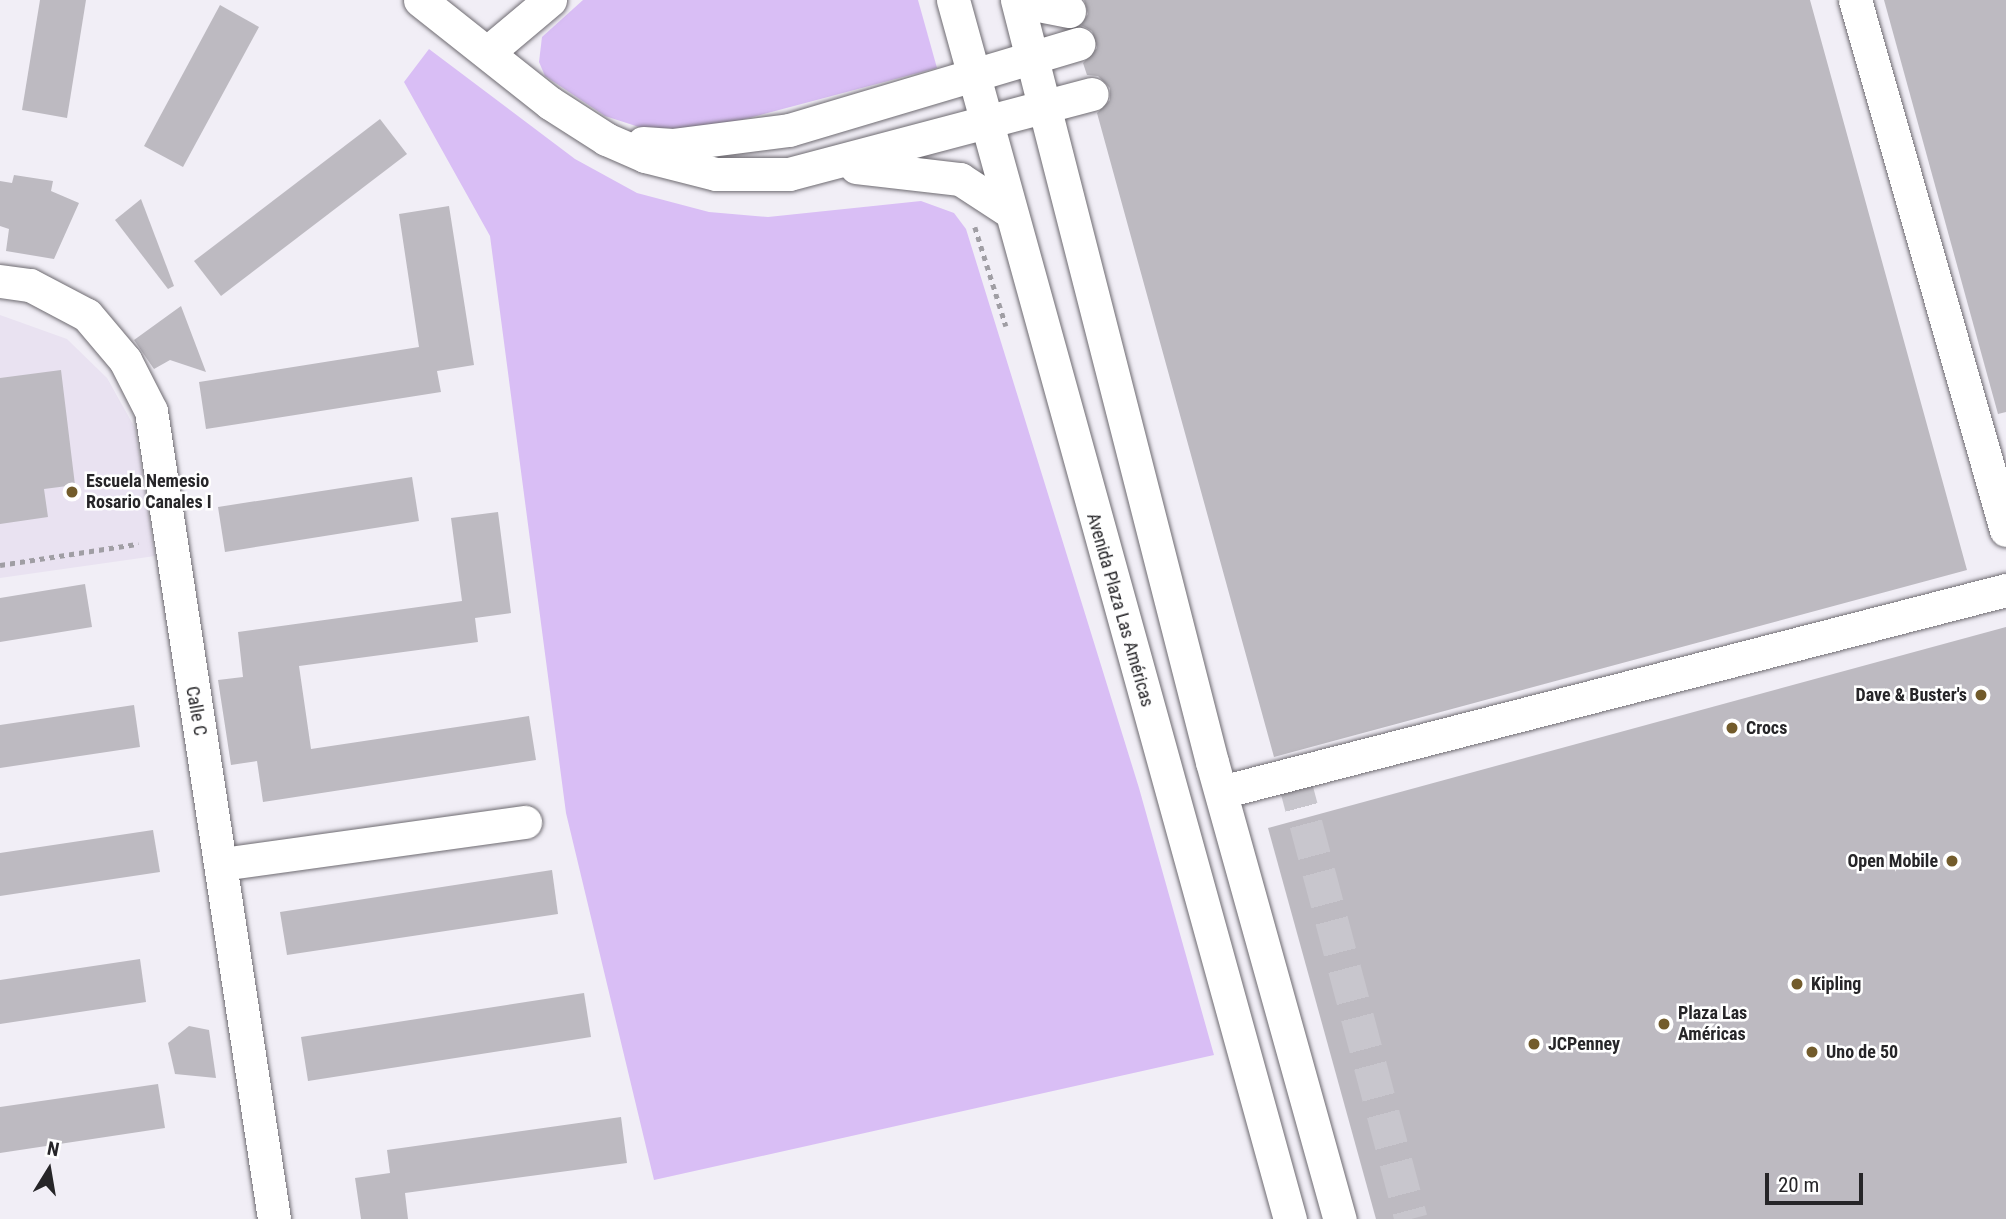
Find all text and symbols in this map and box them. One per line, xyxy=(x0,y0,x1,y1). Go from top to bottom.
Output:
place label: Escuela Nemesio Rosario Canales I xyxy=(86,471,212,514)
marker: Escuela Nemesio Rosario Canales I xyxy=(64,484,80,500)
street label: Avenida Plaza Las Américas xyxy=(1082,511,1158,709)
place label: Dave & Buster's xyxy=(1856,684,1967,706)
street label: Calle C xyxy=(181,685,211,737)
marker: Dave & Buster's xyxy=(1973,687,1989,703)
place label: Crocs xyxy=(1746,717,1787,739)
marker: Crocs xyxy=(1724,720,1740,736)
place label: Open Mobile xyxy=(1847,850,1938,872)
marker: Open Mobile xyxy=(1944,853,1960,869)
place label: Kipling xyxy=(1811,973,1861,995)
marker: Kipling xyxy=(1789,976,1805,992)
place label: Plaza Las Américas xyxy=(1678,1003,1747,1046)
marker: Plaza Las Américas xyxy=(1656,1016,1672,1032)
place label: JCPenney xyxy=(1548,1033,1620,1055)
marker: JCPenney xyxy=(1526,1036,1542,1052)
place label: Uno de 50 xyxy=(1826,1041,1898,1063)
marker: Uno de 50 xyxy=(1804,1044,1820,1060)
north arrow xyxy=(14,1135,84,1205)
text: N xyxy=(45,1136,61,1161)
scale bar xyxy=(1768,1160,1866,1204)
text: 20 m xyxy=(1778,1173,1819,1197)

